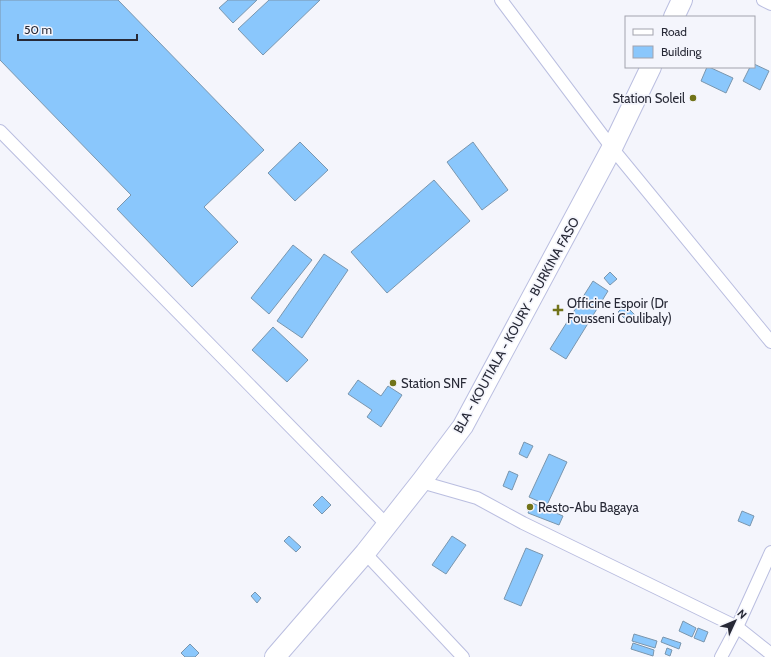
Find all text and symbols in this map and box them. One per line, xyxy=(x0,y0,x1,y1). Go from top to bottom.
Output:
scale bar xyxy=(18,16,137,42)
legend xyxy=(625,16,755,68)
text: 50 m xyxy=(24,22,52,37)
text: Road xyxy=(661,24,687,39)
text: Building xyxy=(661,44,703,59)
place label: Station Soleil xyxy=(612,90,685,106)
marker: Station Soleil xyxy=(688,93,698,103)
street label: BLA - KOUTIALA - KOURY - BURKINA FASO xyxy=(450,214,582,436)
place label: Officine Espoir (Dr Fousseni Coulibaly) xyxy=(567,295,672,326)
marker: Officine Espoir (Dr Fousseni Coulibaly) xyxy=(552,304,564,316)
place label: Station SNF xyxy=(401,375,467,391)
marker: Station SNF xyxy=(388,378,398,388)
place label: Resto-Abu Bagaya xyxy=(538,499,640,515)
marker: Resto-Abu Bagaya xyxy=(525,502,535,512)
north arrow xyxy=(715,601,755,641)
text: N xyxy=(734,606,750,622)

